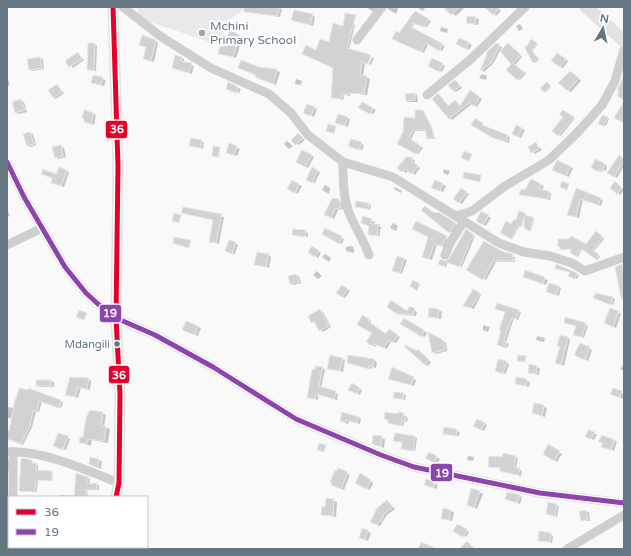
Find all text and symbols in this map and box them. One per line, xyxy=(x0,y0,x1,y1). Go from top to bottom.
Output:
north arrow xyxy=(583,8,623,48)
text: N xyxy=(599,12,610,26)
place label: Mchini Primary School xyxy=(210,19,296,47)
marker: Mchini Primary School xyxy=(197,28,207,38)
line badge: 36 xyxy=(105,120,128,139)
text: 36 xyxy=(110,123,124,136)
line badge: 19 xyxy=(99,304,122,323)
text: 19 xyxy=(103,307,117,320)
place label: Mdangili xyxy=(65,338,110,351)
marker: Mdangili xyxy=(112,339,122,349)
line badge: 36 xyxy=(108,365,130,384)
text: 36 xyxy=(112,369,126,382)
line badge: 19 xyxy=(430,463,453,482)
text: 19 xyxy=(435,467,449,480)
legend xyxy=(8,496,148,548)
text: 36 xyxy=(44,505,59,519)
text: 19 xyxy=(44,525,59,539)

